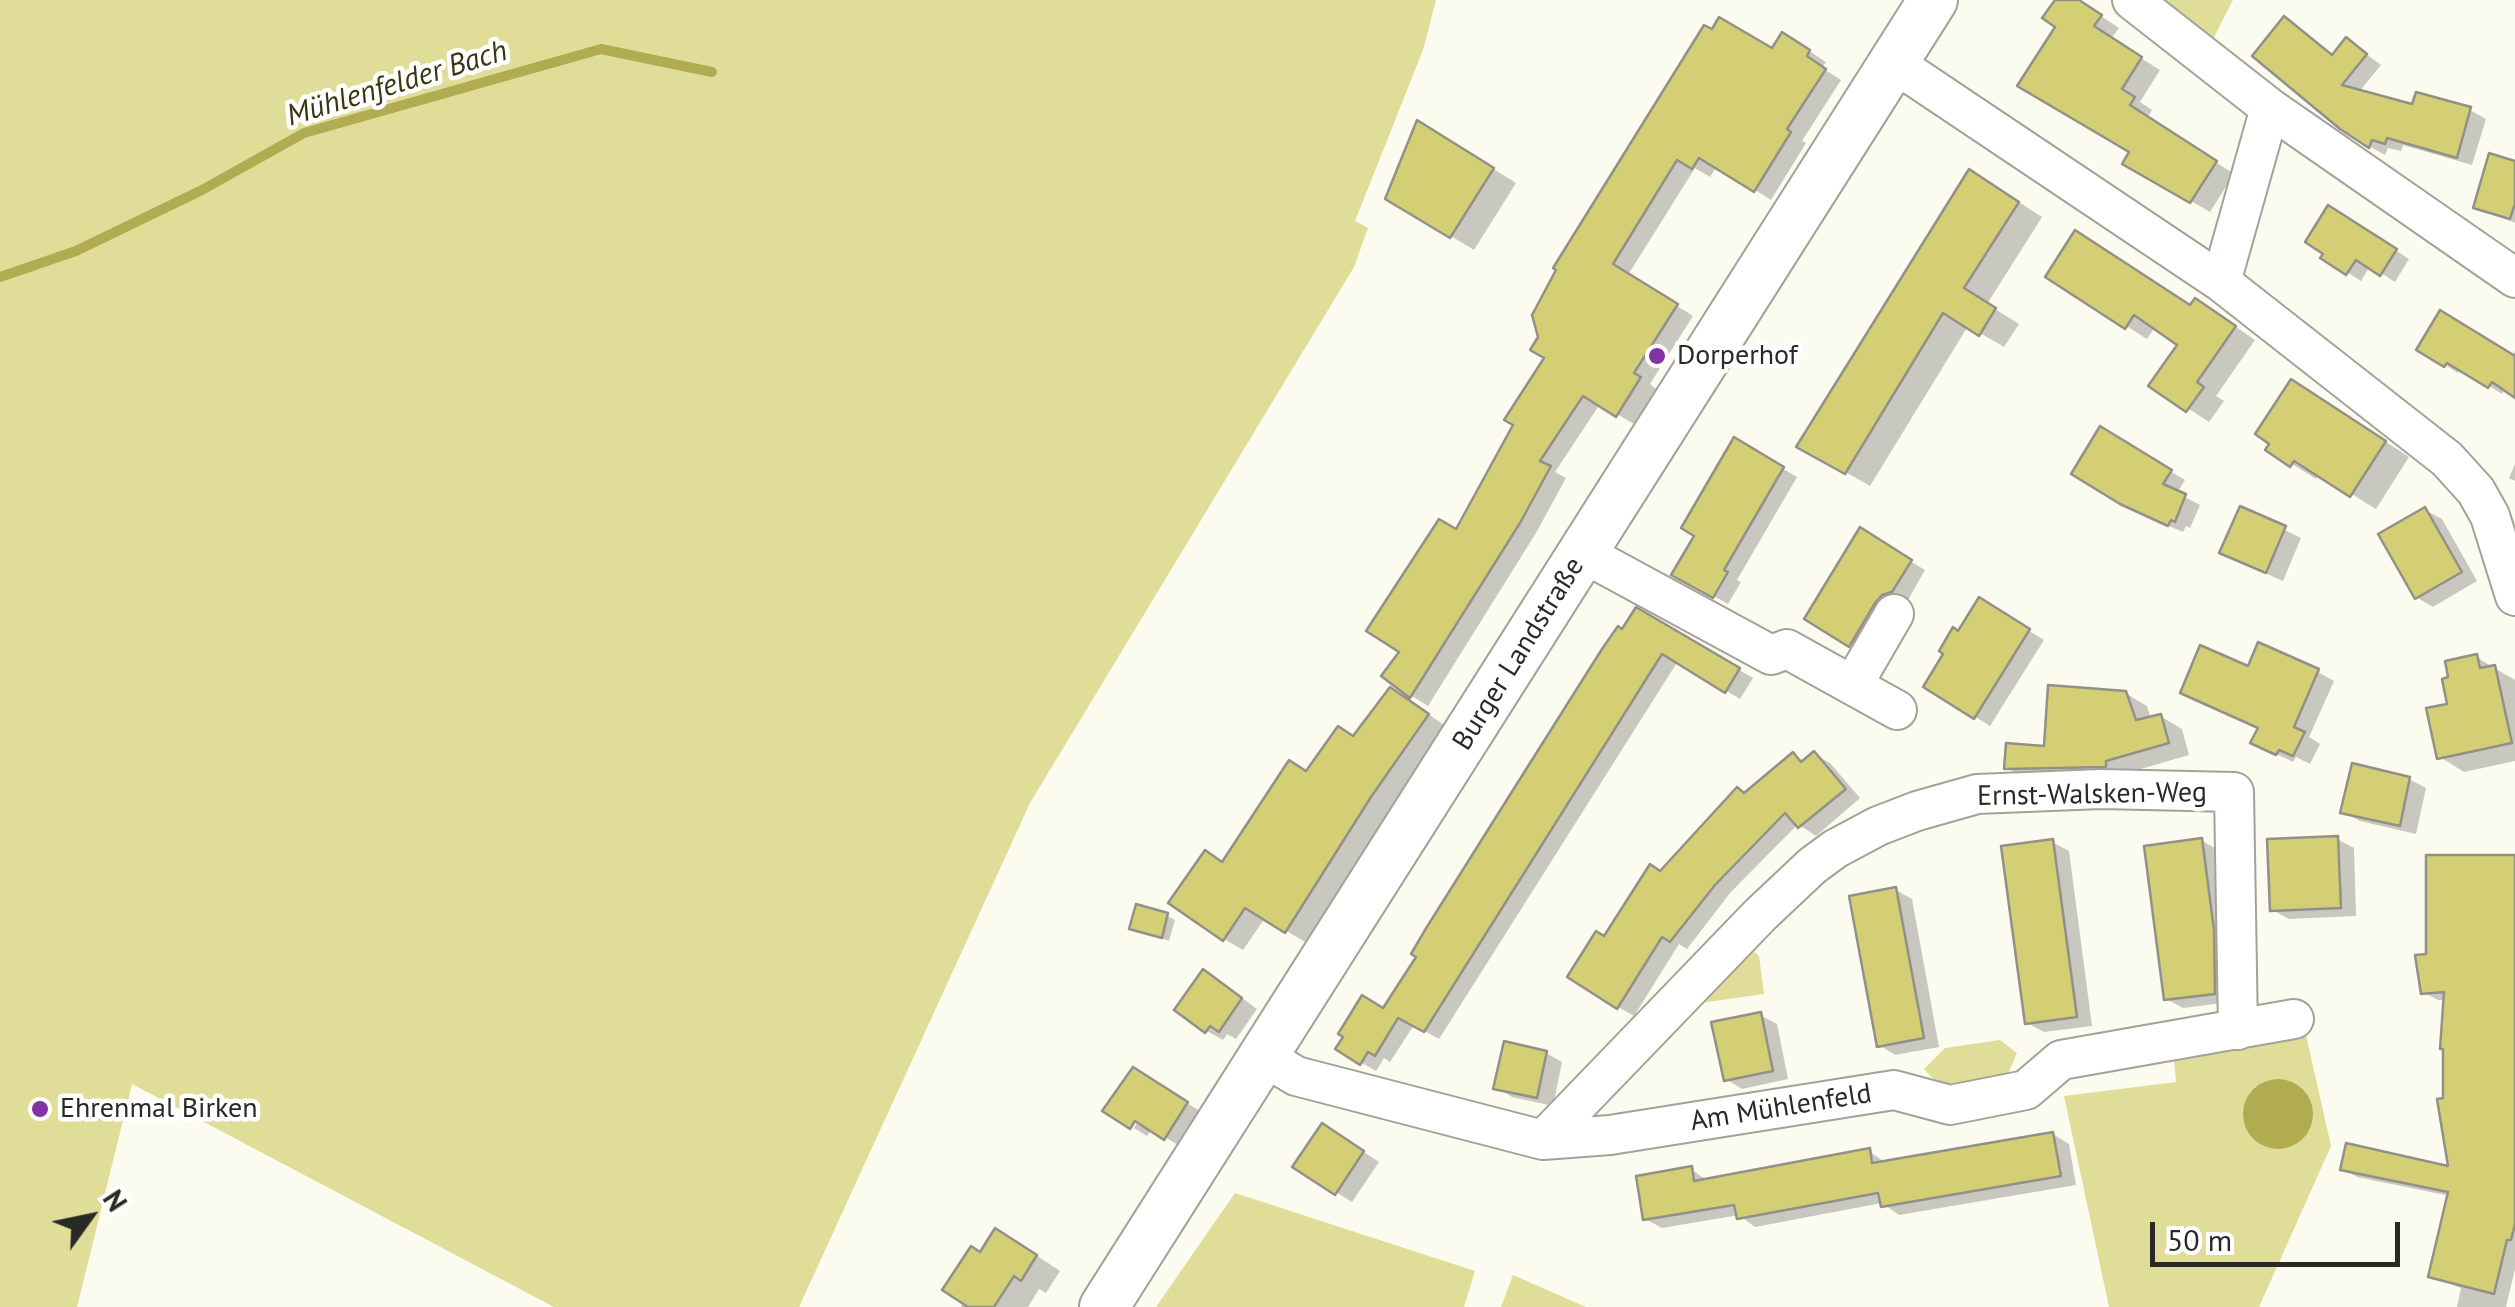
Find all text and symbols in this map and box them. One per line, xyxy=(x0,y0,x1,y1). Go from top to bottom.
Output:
water label: Mühlenfelder Bach xyxy=(282,33,512,135)
place label: Dorperhof xyxy=(1677,339,1798,373)
marker: Dorperhof xyxy=(1646,345,1668,367)
street label: Burger Landstraße xyxy=(1446,551,1592,757)
street label: Ernst-Walsken-Weg xyxy=(1977,776,2207,814)
street label: Am Mühlenfeld xyxy=(1688,1077,1874,1139)
place label: Ehrenmal Birken xyxy=(60,1092,258,1126)
marker: Ehrenmal Birken xyxy=(29,1098,51,1120)
north arrow xyxy=(40,1167,140,1267)
text: N xyxy=(95,1183,136,1218)
scale bar xyxy=(2155,1202,2405,1264)
text: 50 m xyxy=(2167,1220,2232,1259)

